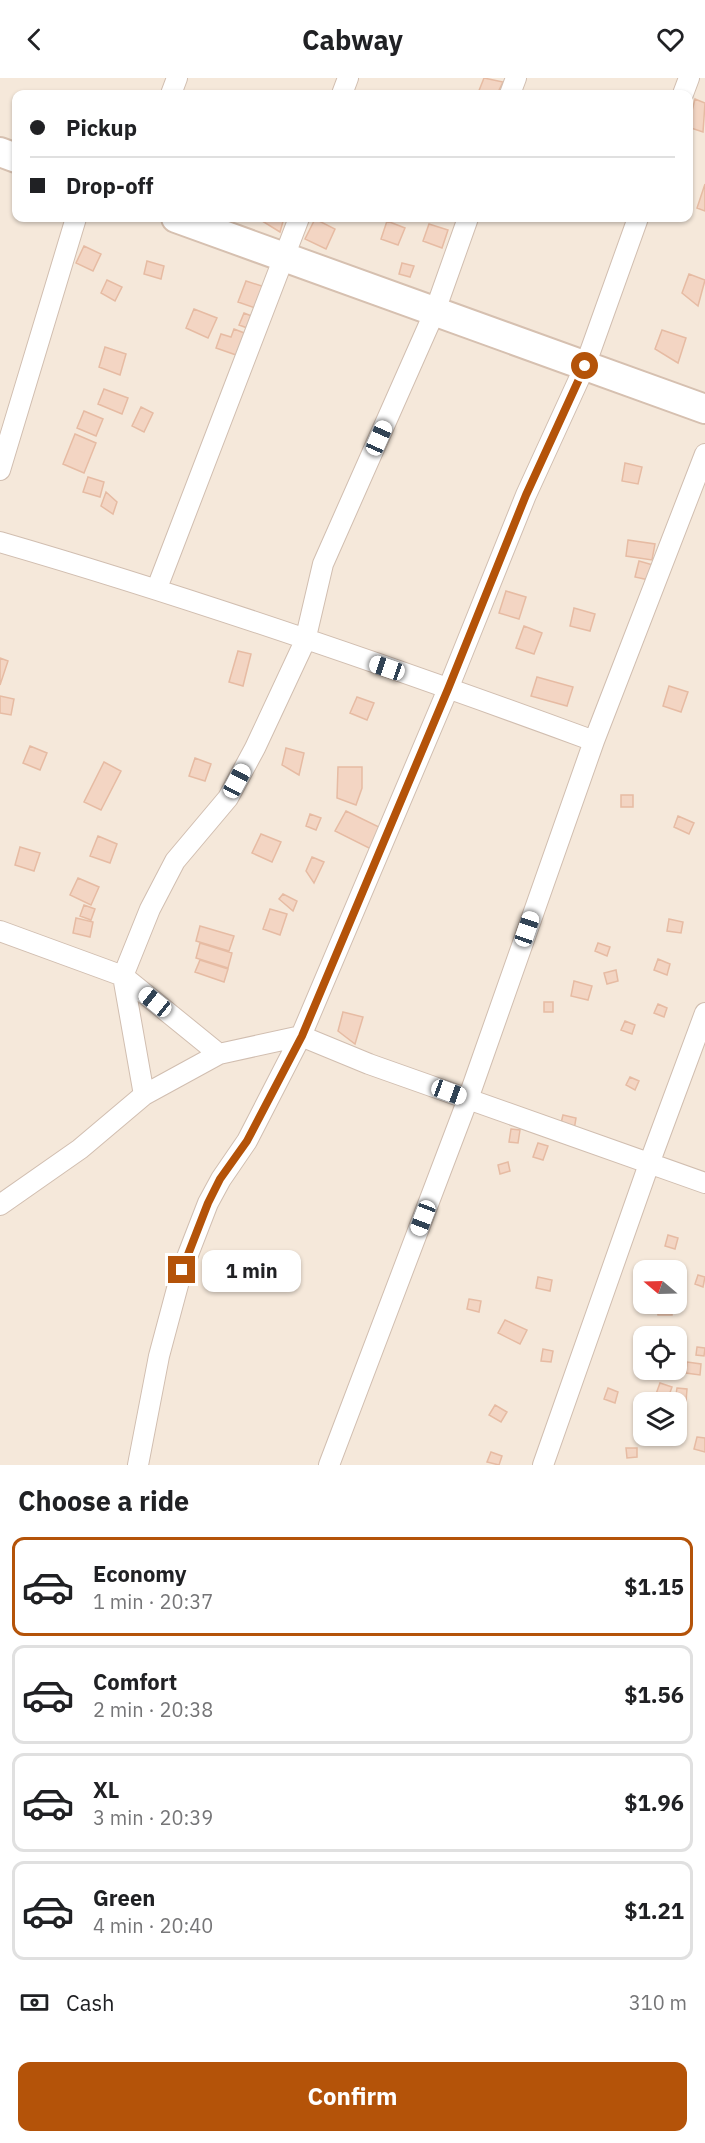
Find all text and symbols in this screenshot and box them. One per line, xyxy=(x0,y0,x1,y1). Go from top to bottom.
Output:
text: Cabway xyxy=(302,22,403,57)
icon: back xyxy=(18,23,51,56)
icon: heart xyxy=(654,23,687,56)
text: Pickup xyxy=(66,113,137,142)
text: Drop-off xyxy=(66,171,153,200)
route start xyxy=(571,352,598,379)
car xyxy=(363,418,395,458)
car xyxy=(367,654,407,682)
car xyxy=(221,761,253,801)
car xyxy=(513,909,541,949)
car xyxy=(135,984,175,1020)
car xyxy=(429,1077,469,1107)
car xyxy=(408,1198,438,1238)
callout: 1 min xyxy=(203,1249,302,1291)
route end xyxy=(168,1256,195,1283)
text: 1 min xyxy=(225,1257,278,1284)
north arrow xyxy=(633,1260,687,1314)
map controls xyxy=(633,1260,687,1446)
button: locate xyxy=(633,1326,687,1380)
button: layers xyxy=(633,1392,687,1446)
text: Choose a ride xyxy=(18,1483,189,1518)
text: Economy xyxy=(93,1559,187,1588)
icon: car xyxy=(21,1560,75,1614)
text: $1.15 xyxy=(624,1572,684,1601)
text: 1 min · 20:37 xyxy=(93,1588,213,1615)
text: Comfort xyxy=(93,1667,177,1696)
icon: car xyxy=(21,1668,75,1722)
text: $1.56 xyxy=(624,1680,684,1709)
text: 2 min · 20:38 xyxy=(93,1696,213,1723)
text: XL xyxy=(93,1775,119,1804)
icon: car xyxy=(21,1776,75,1830)
text: $1.96 xyxy=(624,1788,684,1817)
text: 3 min · 20:39 xyxy=(93,1804,213,1831)
text: Green xyxy=(93,1883,155,1912)
icon: car xyxy=(21,1884,75,1938)
text: $1.21 xyxy=(624,1896,684,1925)
text: 4 min · 20:40 xyxy=(93,1912,213,1939)
icon: cash xyxy=(18,1986,51,2019)
text: Cash xyxy=(66,1988,115,2017)
text: 310 m xyxy=(629,1989,687,2016)
button: Confirm xyxy=(18,2062,687,2131)

